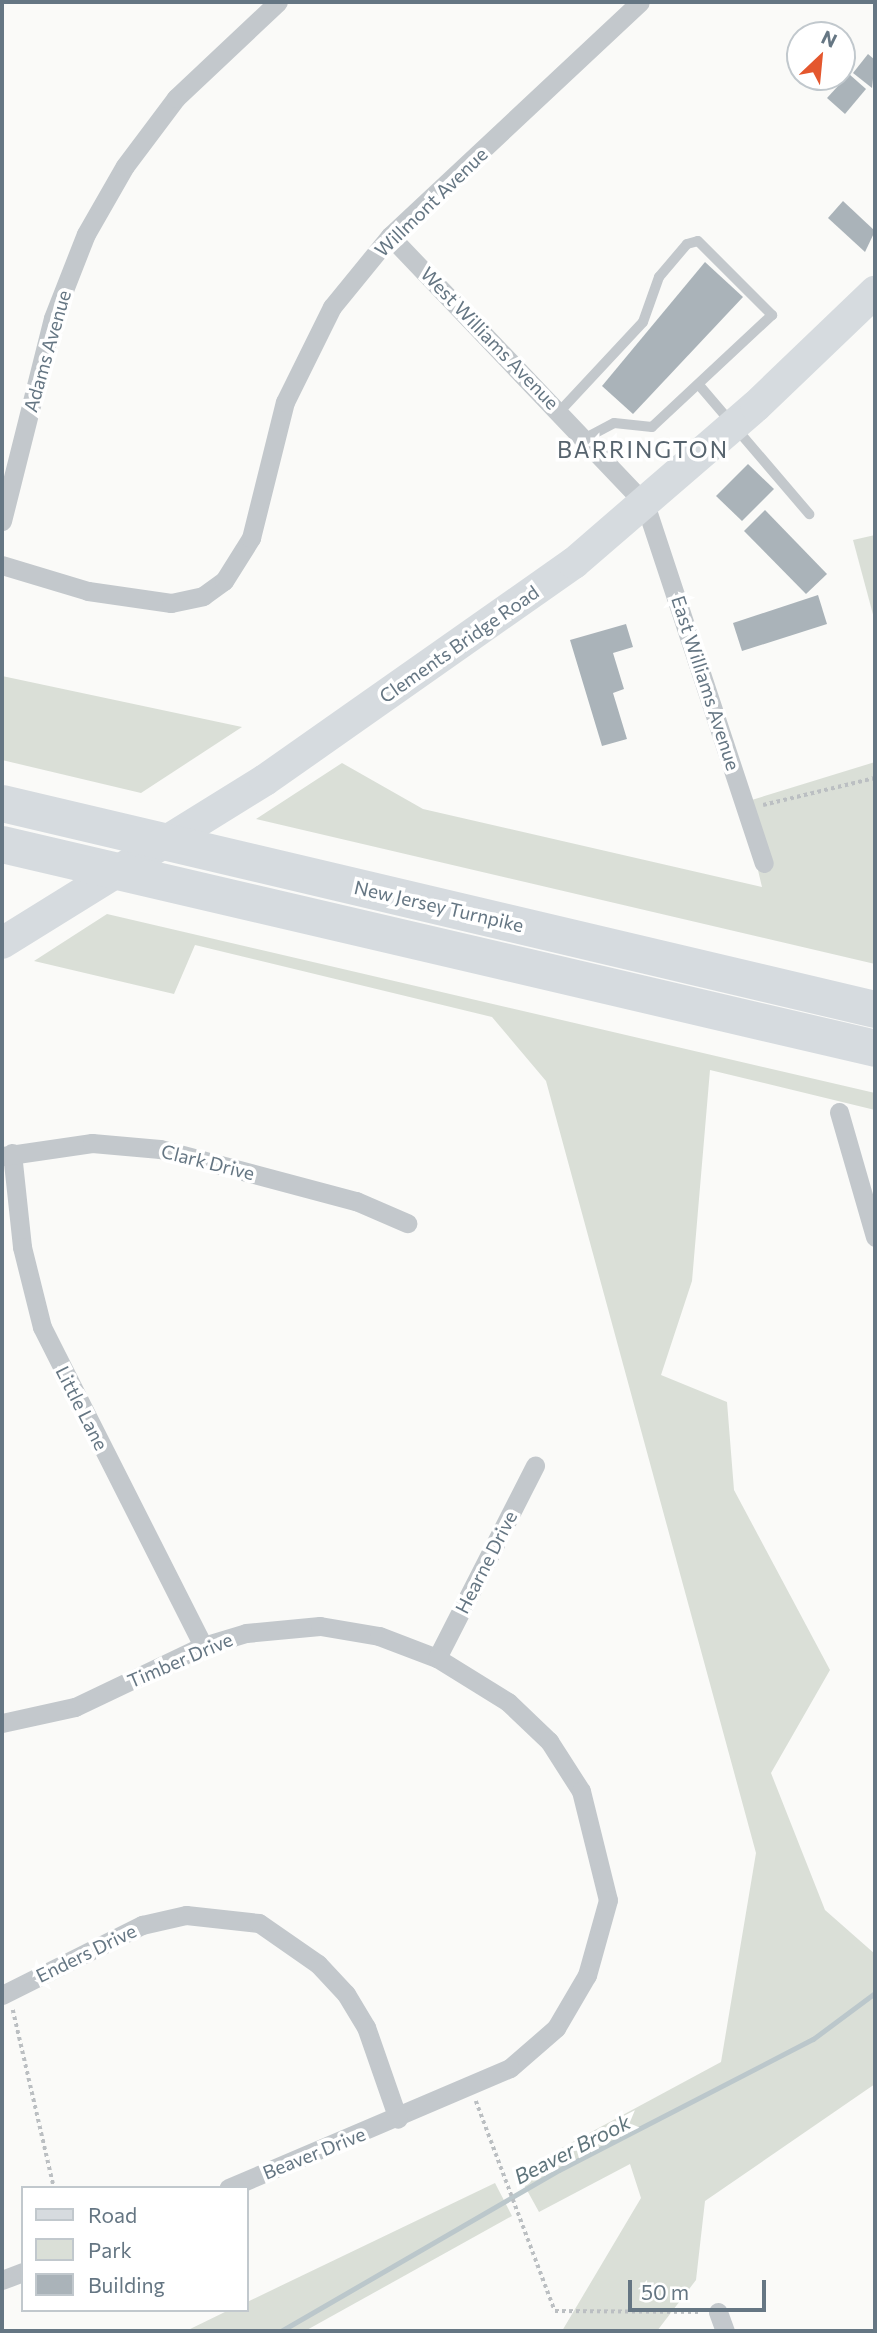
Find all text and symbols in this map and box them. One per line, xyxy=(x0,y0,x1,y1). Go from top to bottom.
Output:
north arrow xyxy=(786,21,856,91)
text: N xyxy=(818,25,841,52)
street label: Willmont Avenue xyxy=(370,143,492,261)
street label: West Williams Avenue xyxy=(416,262,564,414)
street label: Adams Avenue xyxy=(19,287,75,415)
district label: BARRINGTON xyxy=(558,435,728,463)
street label: Clements Bridge Road xyxy=(375,580,543,708)
street label: East Williams Avenue xyxy=(667,593,745,773)
street label: New Jersey Turnpike xyxy=(352,875,526,937)
street label: Clark Drive xyxy=(159,1139,257,1185)
street label: Little Lane xyxy=(51,1362,113,1454)
street label: Hearne Drive xyxy=(450,1507,522,1617)
street label: Timber Drive xyxy=(124,1628,236,1692)
street label: Enders Drive xyxy=(32,1919,140,1987)
water label: Beaver Brook xyxy=(510,2109,634,2189)
street label: Beaver Drive xyxy=(259,2122,369,2184)
legend xyxy=(21,2186,248,2312)
text: Road xyxy=(88,2202,137,2227)
text: Park xyxy=(88,2237,132,2262)
scale bar xyxy=(632,2266,770,2310)
text: Building xyxy=(88,2272,165,2297)
text: 50 m xyxy=(641,2279,689,2304)

